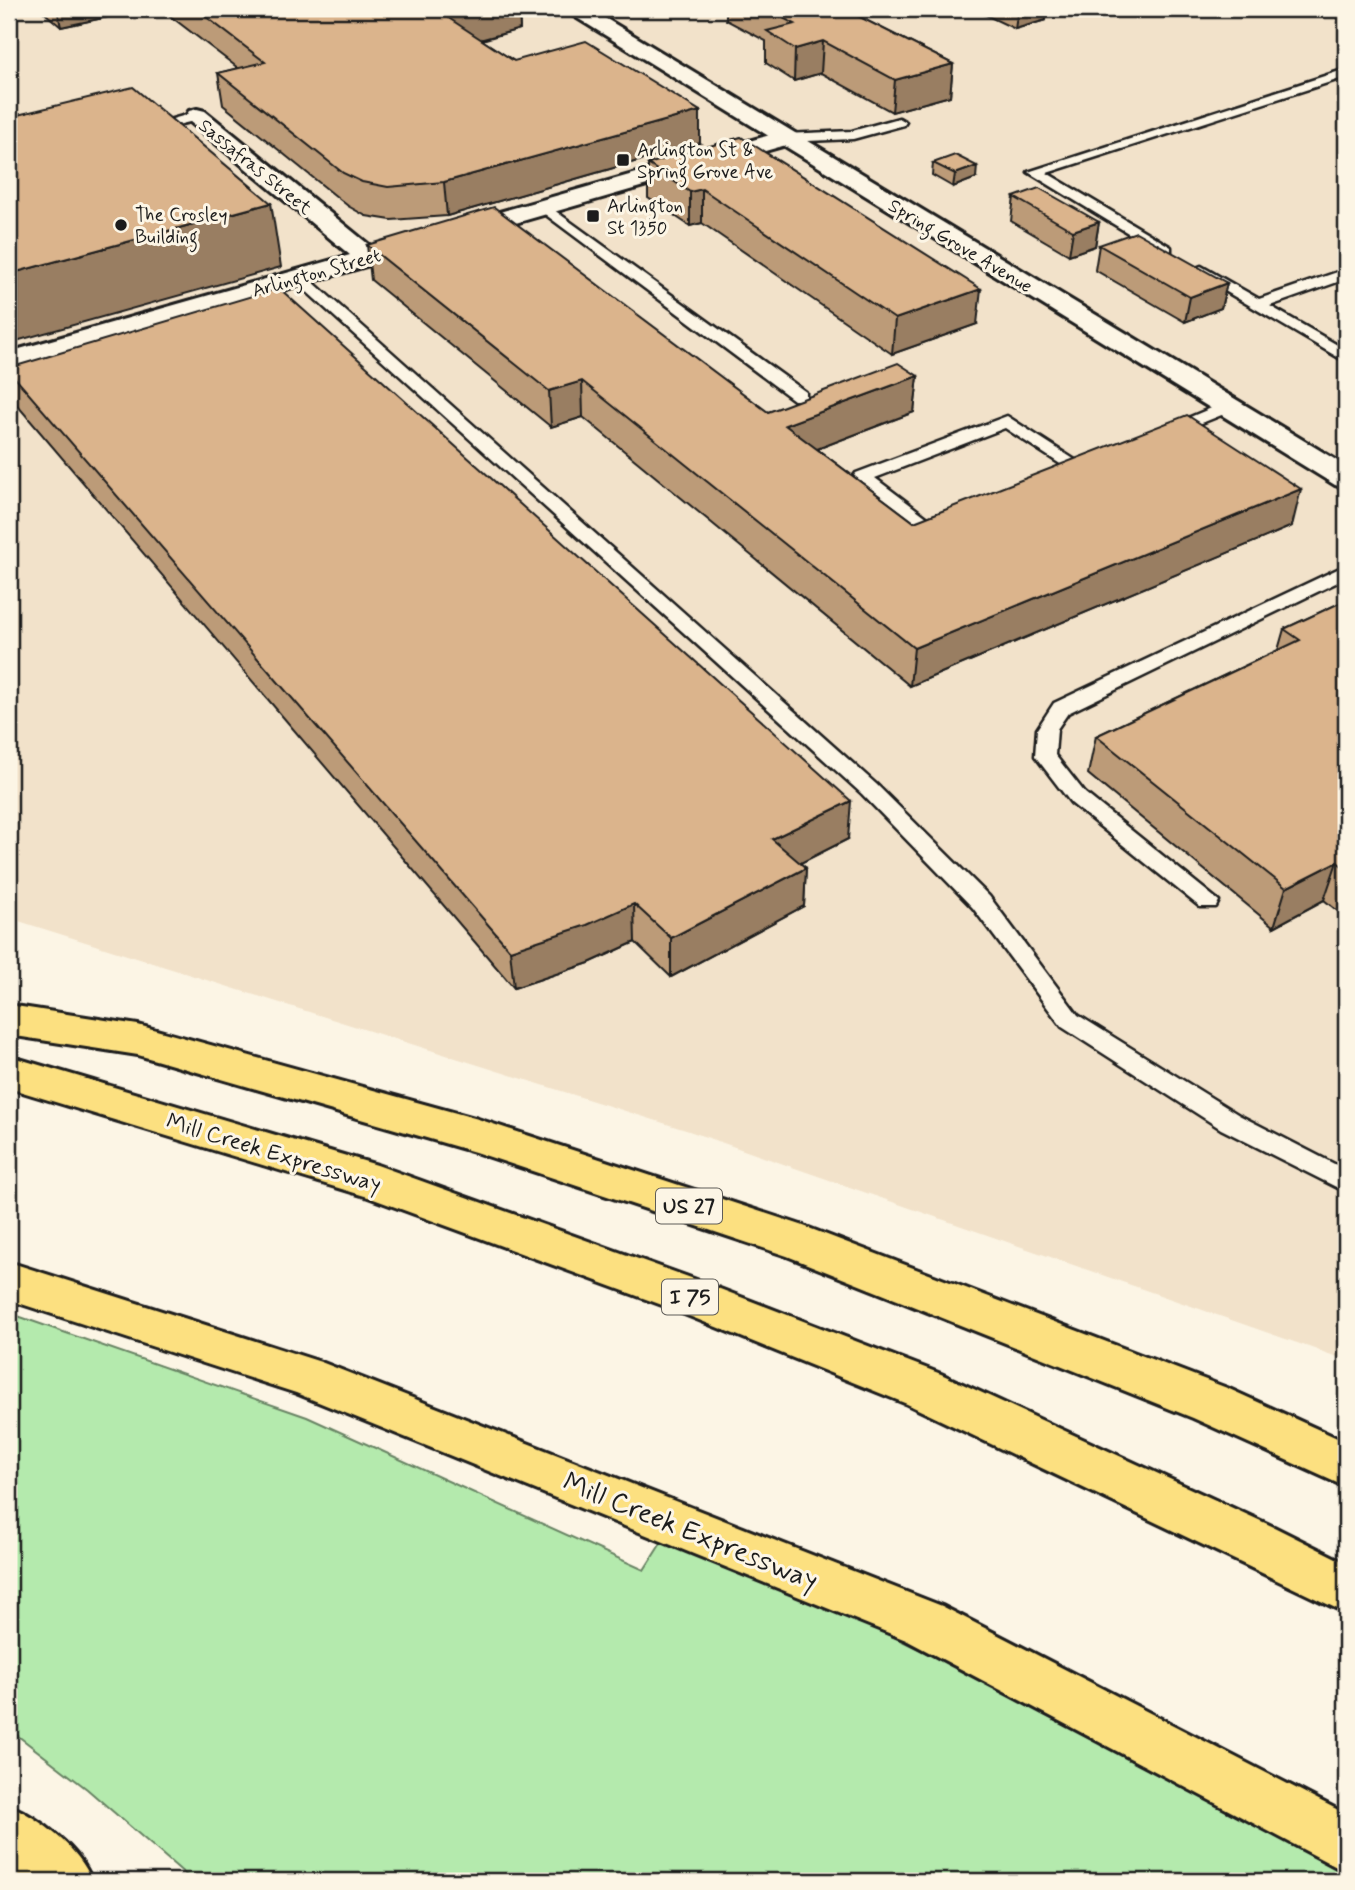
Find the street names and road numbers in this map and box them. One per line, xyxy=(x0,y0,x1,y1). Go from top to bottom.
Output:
street label: Sassafras Street xyxy=(193,114,317,221)
street label: Spring Grove Avenue xyxy=(882,193,1037,302)
street label: Arlington Street xyxy=(249,243,384,307)
street label: Mill Creek Expressway xyxy=(162,1107,385,1201)
road number: US 27 xyxy=(656,1188,722,1224)
road number: I 75 xyxy=(662,1280,718,1314)
street label: Mill Creek Expressway xyxy=(557,1464,823,1600)

